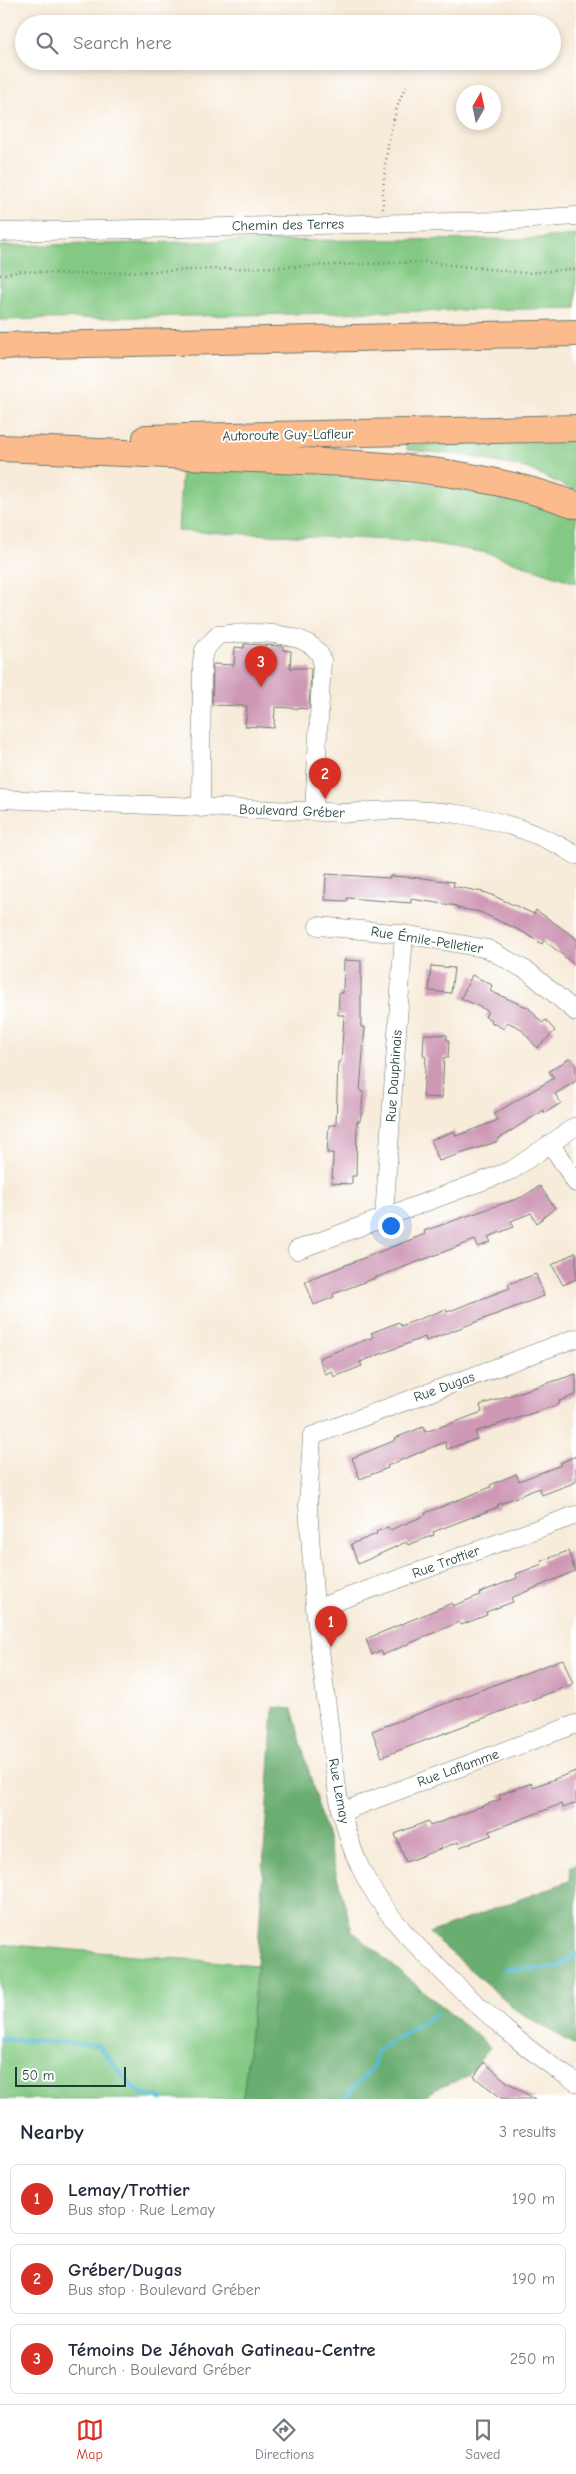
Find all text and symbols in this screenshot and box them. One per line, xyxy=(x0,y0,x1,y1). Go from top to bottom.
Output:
search box xyxy=(15,15,561,70)
icon: search xyxy=(33,29,61,57)
text: Search here xyxy=(73,32,172,54)
north arrow xyxy=(456,85,501,130)
street label: Chemin des Terres xyxy=(232,216,344,234)
street label: Autoroute Guy-Lafleur xyxy=(222,425,354,445)
pin: 3 xyxy=(245,646,277,687)
pin: 2 xyxy=(309,758,341,799)
street label: Boulevard Gréber xyxy=(239,801,345,821)
street label: Rue Émile-Pelletier xyxy=(370,923,485,957)
street label: Rue Dauphinais xyxy=(382,1029,406,1123)
your location xyxy=(378,1213,404,1239)
street label: Rue Dugas xyxy=(411,1368,477,1406)
street label: Rue Trottier xyxy=(410,1542,483,1582)
pin: 1 xyxy=(315,1606,347,1647)
street label: Rue Laflamme xyxy=(415,1745,501,1791)
street label: Rue Lemay xyxy=(325,1757,353,1826)
scale bar xyxy=(15,2064,126,2087)
text: 50 m xyxy=(22,2067,54,2084)
text: Nearby xyxy=(20,2120,84,2144)
text: 3 results xyxy=(499,2123,556,2141)
text: Lemay/Trottier xyxy=(68,2179,190,2201)
text: 1 xyxy=(34,2190,40,2208)
text: 190 m xyxy=(512,2190,555,2208)
text: Bus stop · Rue Lemay xyxy=(68,2201,215,2219)
text: Gréber/Dugas xyxy=(68,2259,182,2281)
text: 2 xyxy=(33,2270,41,2288)
text: 190 m xyxy=(512,2270,555,2288)
text: Bus stop · Boulevard Gréber xyxy=(68,2281,260,2299)
text: Témoins De Jéhovah Gatineau-Centre xyxy=(68,2339,376,2361)
text: 3 xyxy=(33,2350,41,2368)
text: 250 m xyxy=(510,2350,555,2368)
text: Church · Boulevard Gréber xyxy=(68,2361,251,2379)
tab: Map xyxy=(76,2416,104,2463)
tab: Directions xyxy=(255,2416,314,2463)
tab: Saved xyxy=(465,2416,500,2463)

